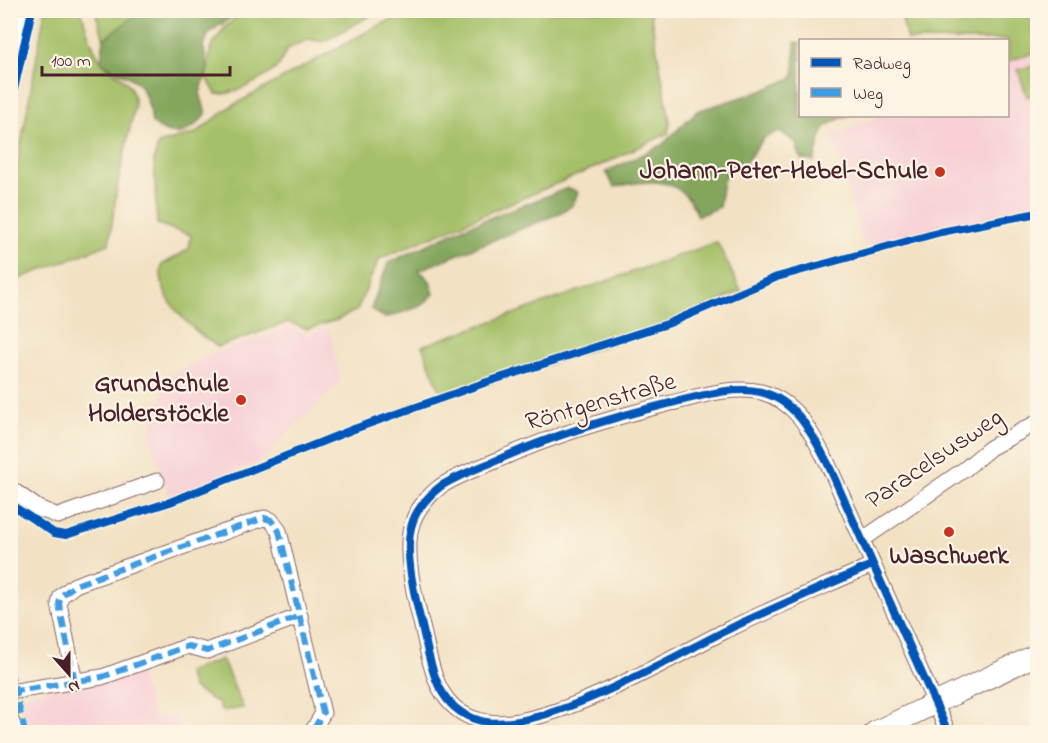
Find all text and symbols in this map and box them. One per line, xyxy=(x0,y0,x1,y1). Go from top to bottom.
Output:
scale bar xyxy=(42,39,230,77)
legend xyxy=(799,39,1009,117)
text: 100 m xyxy=(51,49,91,75)
text: Radweg xyxy=(853,52,911,79)
text: Weg xyxy=(853,82,883,109)
place label: Johann-Peter-Hebel-Schule xyxy=(640,153,929,191)
marker: Johann-Peter-Hebel-Schule xyxy=(933,165,947,179)
street label: Röntgenstraße xyxy=(521,363,681,443)
place label: Grundschule Holderstöckle xyxy=(88,366,230,434)
marker: Grundschule Holderstöckle xyxy=(234,393,248,407)
street label: Paracelsusweg xyxy=(859,400,1011,520)
marker: Waschwerk xyxy=(942,525,956,539)
place label: Waschwerk xyxy=(889,538,1009,576)
north arrow xyxy=(39,644,99,704)
text: N xyxy=(64,673,83,699)

